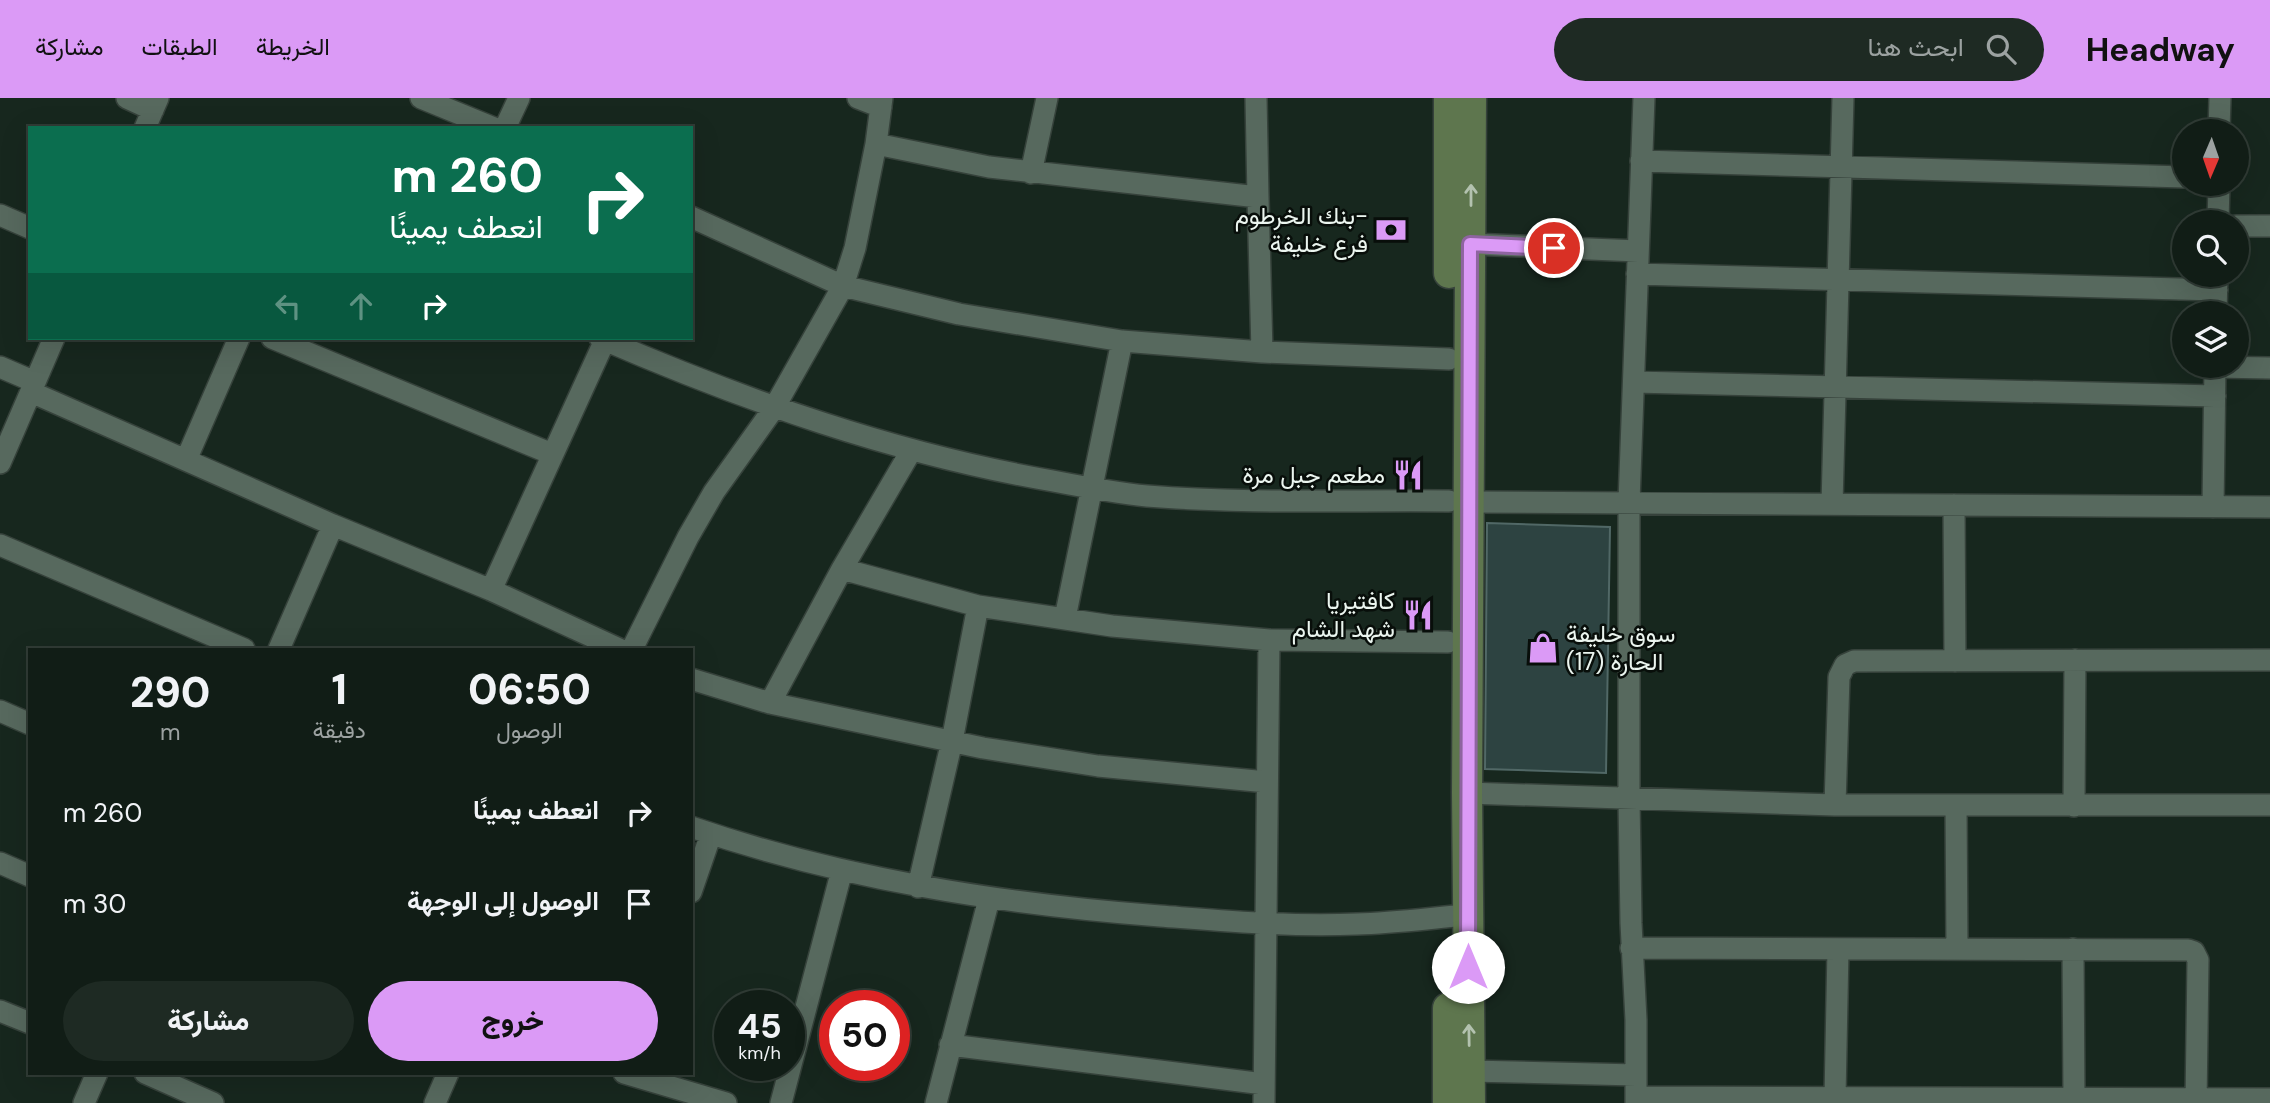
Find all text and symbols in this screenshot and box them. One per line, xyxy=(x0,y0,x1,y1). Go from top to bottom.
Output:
search box xyxy=(1554,18,2044,81)
text: Headway xyxy=(2086,28,2235,71)
text: ابحث هنا xyxy=(1868,30,1964,64)
icon: search xyxy=(1982,30,2020,68)
text: مشاركة xyxy=(35,31,103,62)
text: الطبقات xyxy=(141,31,218,62)
text: الخريطة xyxy=(256,31,330,62)
north arrow xyxy=(2172,119,2249,196)
map controls xyxy=(2172,119,2249,378)
text: 260 m xyxy=(392,143,543,207)
icon: right xyxy=(567,154,658,245)
one-way arrow xyxy=(1464,184,1478,207)
place label: بنك الخرطوم- فرع خليفة xyxy=(1235,200,1368,260)
text: انعطف يمينًا xyxy=(389,206,543,248)
button: search xyxy=(2172,210,2249,287)
bank icon: بنك الخرطوم- فرع خليفة xyxy=(1374,213,1408,247)
pin xyxy=(1524,218,1584,278)
icon: arrive xyxy=(1535,229,1573,267)
icon: left xyxy=(269,287,307,325)
icon: ahead xyxy=(342,287,380,325)
icon: right xyxy=(415,287,453,325)
button: layers xyxy=(2172,301,2249,378)
restaurant icon: مطعم جبل مرة xyxy=(1391,458,1425,492)
place label: مطعم جبل مرة xyxy=(1242,459,1385,491)
place label: كافتيريا شهد الشام xyxy=(1292,585,1395,645)
restaurant icon: كافتيريا شهد الشام xyxy=(1401,598,1435,632)
place label: سوق خليفة الحارة (17) xyxy=(1566,618,1675,677)
shop icon: سوق خليفة الحارة (17) xyxy=(1526,631,1560,665)
text: 1 xyxy=(331,662,347,717)
text: 06:50 xyxy=(468,662,591,717)
text: 290 xyxy=(130,665,211,720)
text: دقيقة xyxy=(313,715,366,745)
text: الوصول xyxy=(496,715,563,745)
text: m xyxy=(160,717,181,747)
text: انعطف يمينًا xyxy=(473,793,599,827)
icon: right xyxy=(620,794,658,832)
text: 260 m xyxy=(63,796,142,830)
text: الوصول إلى الوجهة xyxy=(407,884,599,918)
icon: arrive xyxy=(620,885,658,923)
text: 30 m xyxy=(63,887,126,921)
position arrow xyxy=(1431,930,1505,1004)
button: مشاركة xyxy=(63,981,354,1061)
button: خروج xyxy=(368,981,658,1061)
speed limit sign: 50 xyxy=(819,990,910,1081)
text: 45 xyxy=(737,1003,782,1049)
one-way arrow xyxy=(1462,1024,1476,1047)
text: km/h xyxy=(738,1041,781,1065)

